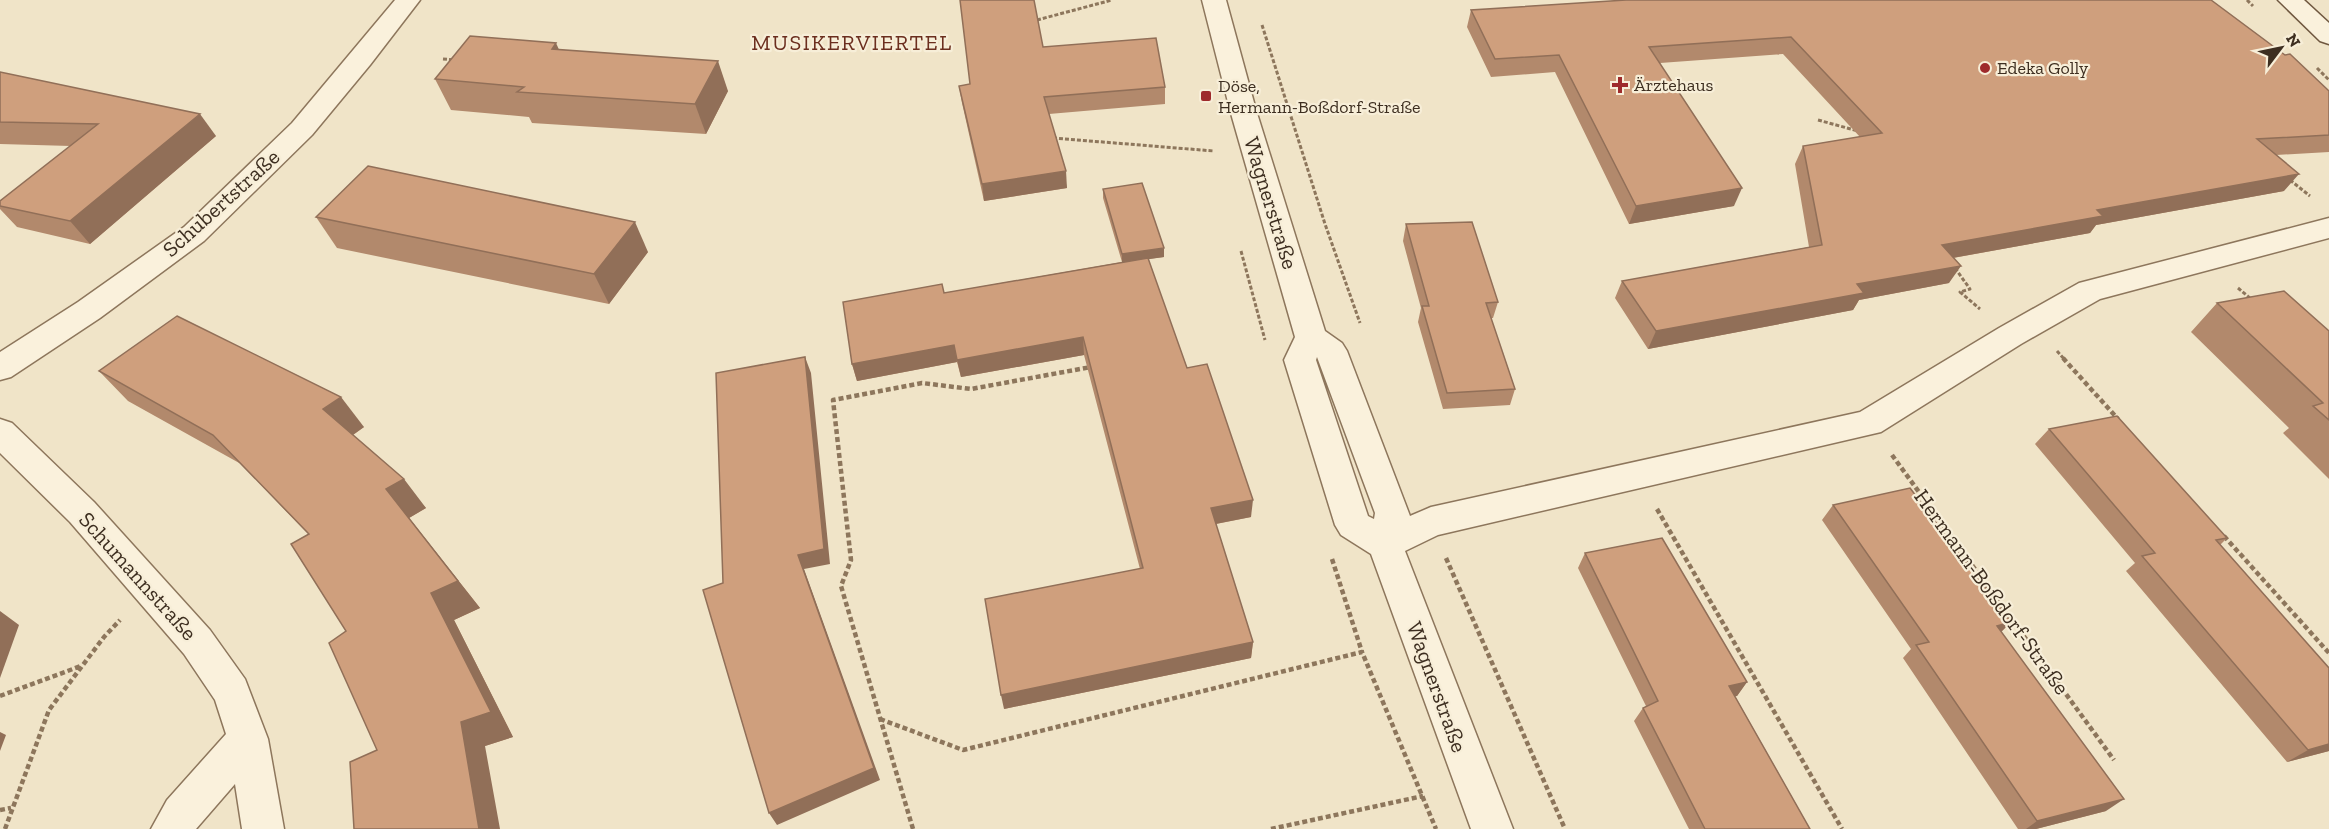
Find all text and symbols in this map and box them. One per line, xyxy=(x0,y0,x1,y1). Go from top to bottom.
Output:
north arrow xyxy=(2251,18,2311,78)
district label: MUSIKERVIERTEL xyxy=(751,29,953,56)
text: N xyxy=(2282,30,2305,51)
place label: Edeka Golly xyxy=(1997,57,2089,79)
marker: Edeka Golly xyxy=(1978,61,1992,75)
place label: Ärztehaus xyxy=(1634,74,1714,96)
place label: Döse, Hermann-Boßdorf-Straße xyxy=(1218,75,1420,118)
marker: Ärztehaus xyxy=(1611,76,1629,94)
marker: Döse, Hermann-Boßdorf-Straße xyxy=(1199,89,1213,103)
street label: Wagnerstraße xyxy=(1238,134,1304,272)
street label: Schubertstraße xyxy=(157,143,285,263)
street label: Hermann-Boßdorf-Straße xyxy=(1908,484,2076,700)
street label: Schumannstraße xyxy=(73,506,203,646)
street label: Wagnerstraße xyxy=(1401,618,1473,756)

